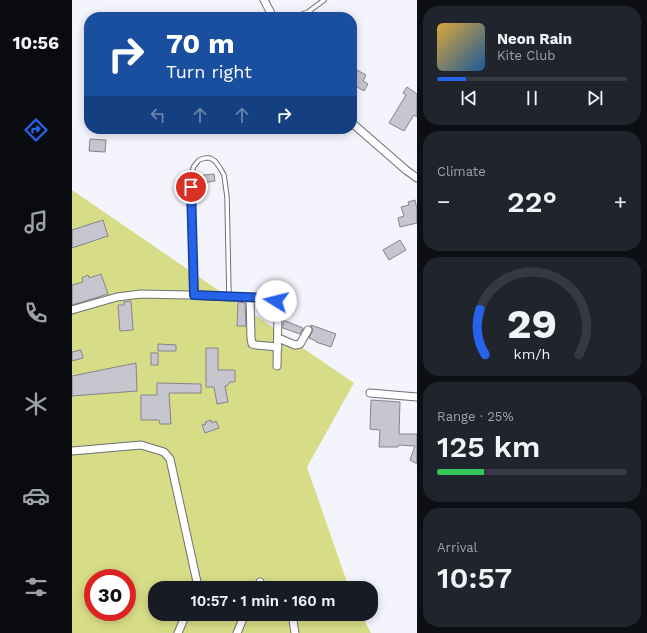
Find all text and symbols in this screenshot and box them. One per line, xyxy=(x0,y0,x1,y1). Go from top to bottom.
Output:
text: 70 m xyxy=(166,27,235,60)
icon: right xyxy=(100,28,152,80)
text: Neon Rain xyxy=(497,30,572,48)
text: 10:56 xyxy=(13,32,59,53)
text: Kite Club xyxy=(497,48,555,63)
text: Turn right xyxy=(166,61,252,82)
icon: previous xyxy=(458,87,480,109)
icon: pause xyxy=(521,87,543,109)
icon: next xyxy=(584,87,606,109)
icon: left xyxy=(147,104,169,126)
icon: ahead xyxy=(189,104,211,126)
icon: ahead xyxy=(231,104,253,126)
icon: right xyxy=(273,104,295,126)
icon: directions xyxy=(22,116,50,144)
text: Climate xyxy=(437,164,486,179)
pin xyxy=(174,170,208,204)
icon: arrive xyxy=(180,176,202,198)
text: 22° xyxy=(507,184,557,219)
text: − xyxy=(437,189,450,214)
text: + xyxy=(614,189,627,214)
icon: music xyxy=(22,208,50,236)
position arrow xyxy=(255,280,297,322)
text: 29 xyxy=(507,298,557,347)
icon: phone xyxy=(22,299,50,327)
text: km/h xyxy=(514,345,550,361)
icon: climate xyxy=(22,390,50,418)
text: Range · 25% xyxy=(437,409,514,424)
text: 125 km xyxy=(437,429,540,464)
icon: car xyxy=(22,482,50,510)
text: Arrival xyxy=(437,540,478,555)
text: 10:57 xyxy=(437,560,512,595)
speed limit sign: 30 xyxy=(84,569,136,621)
icon: filters xyxy=(22,573,50,601)
text: 10:57 · 1 min · 160 m xyxy=(190,592,336,610)

